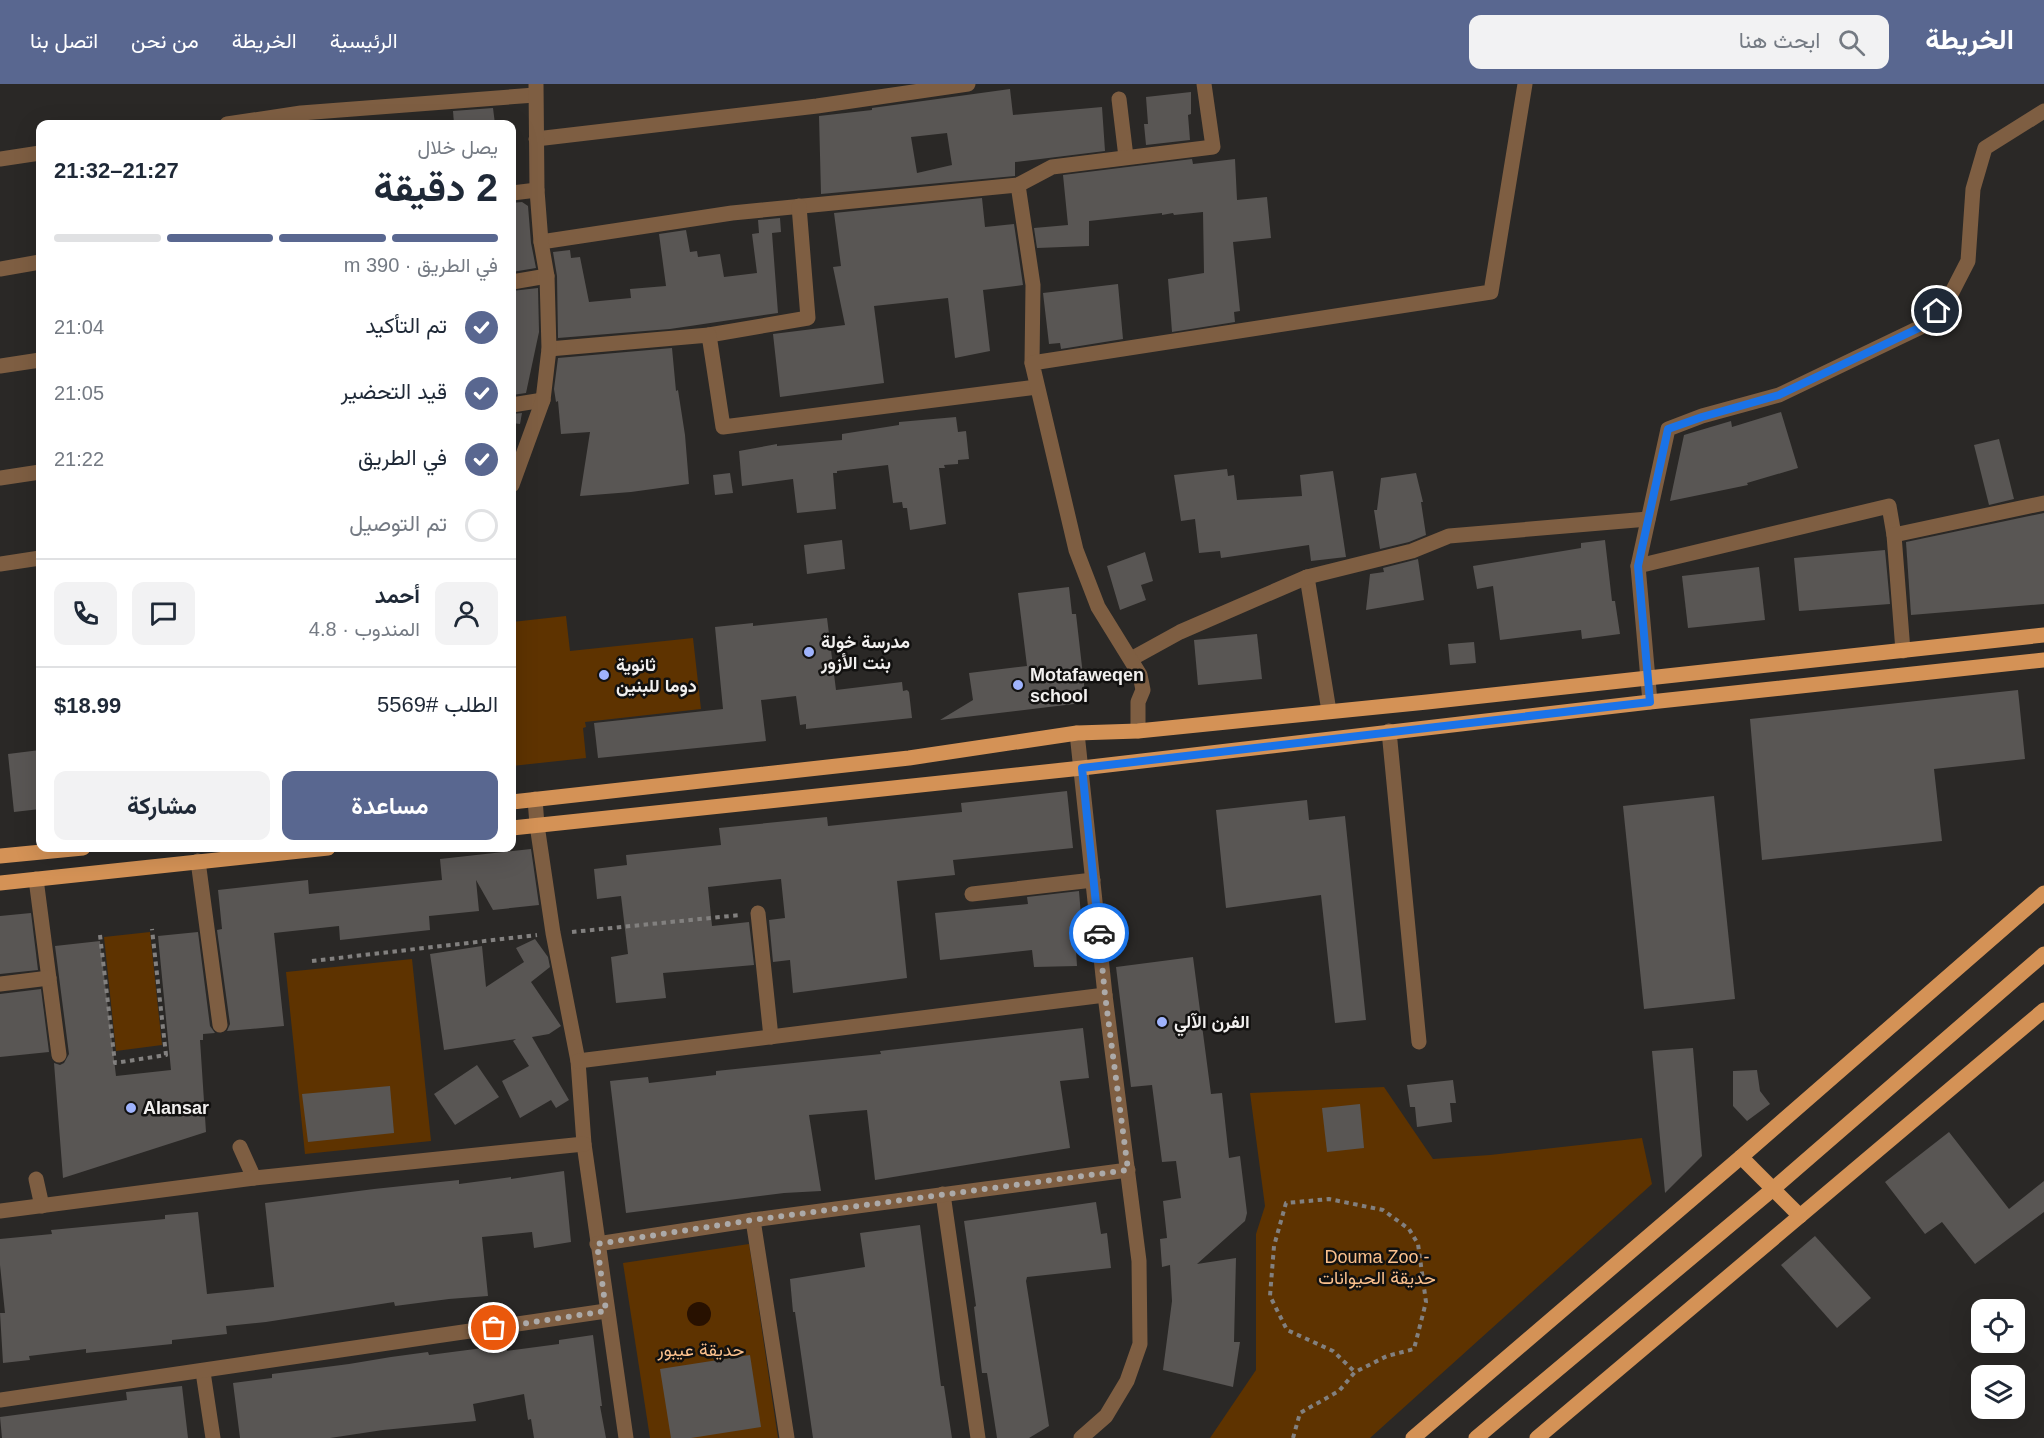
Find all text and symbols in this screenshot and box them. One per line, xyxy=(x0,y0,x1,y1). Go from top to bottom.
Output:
search box xyxy=(1469,15,1889,69)
text: الخريطة xyxy=(1925,24,2014,55)
icon: search xyxy=(1835,26,1868,59)
text: ابحث هنا xyxy=(1739,28,1820,53)
text: اتصل بنا xyxy=(30,29,98,52)
text: من نحن xyxy=(131,29,199,52)
text: الخريطة xyxy=(232,29,297,52)
text: الرئيسية xyxy=(330,29,398,52)
text: يصل خلال xyxy=(417,136,498,158)
text: 21:27–21:32 xyxy=(54,158,179,183)
text: 2 دقيقة xyxy=(374,166,498,209)
text: في الطريق · 390 m xyxy=(344,254,498,276)
pin xyxy=(1911,285,1962,336)
icon: home xyxy=(1920,294,1953,327)
icon: check xyxy=(465,311,498,344)
text: تم التأكيد xyxy=(365,313,447,338)
text: 21:04 xyxy=(54,316,104,338)
icon: check xyxy=(465,377,498,410)
text: قيد التحضير xyxy=(341,379,447,404)
text: 21:05 xyxy=(54,382,104,404)
icon: check xyxy=(465,443,498,476)
text: في الطريق xyxy=(358,445,447,470)
text: 21:22 xyxy=(54,448,104,470)
text: تم التوصيل xyxy=(349,511,447,536)
button: phone xyxy=(54,582,117,645)
button: chat xyxy=(132,582,195,645)
button: person xyxy=(435,582,498,645)
text: أحمد xyxy=(375,583,420,608)
text: المندوب · 4.8 xyxy=(309,618,420,640)
place label: مدرسة خولة بنت الأزور xyxy=(820,632,910,674)
marker: مدرسة خولة بنت الأزور xyxy=(802,645,816,659)
place label: ثانوية دوما للبنين xyxy=(616,655,697,697)
place label: Motafaweqen school xyxy=(1030,665,1144,706)
marker: ثانوية دوما للبنين xyxy=(597,668,611,682)
marker: Motafaweqen school xyxy=(1011,678,1025,692)
text: الطلب #5569 xyxy=(377,692,498,717)
text: $18.99 xyxy=(54,693,121,718)
button: مشاركة xyxy=(54,771,270,840)
button: مساعدة xyxy=(282,771,498,840)
courier xyxy=(1069,903,1129,963)
icon: car xyxy=(1083,917,1116,950)
place label: الفرن الآلي xyxy=(1174,1012,1250,1037)
marker: الفرن الآلي xyxy=(1155,1015,1169,1029)
place label: Alansar xyxy=(143,1098,209,1118)
marker: Alansar xyxy=(124,1101,138,1115)
park label: Douma Zoo - حديقة الحيوانات xyxy=(1318,1247,1436,1289)
map controls xyxy=(1971,1299,2025,1419)
button: locate xyxy=(1971,1299,2025,1353)
pin xyxy=(468,1302,519,1353)
icon: bag xyxy=(477,1311,510,1344)
park label: حديقة عيبور xyxy=(657,1340,744,1361)
button: layers xyxy=(1971,1365,2025,1419)

